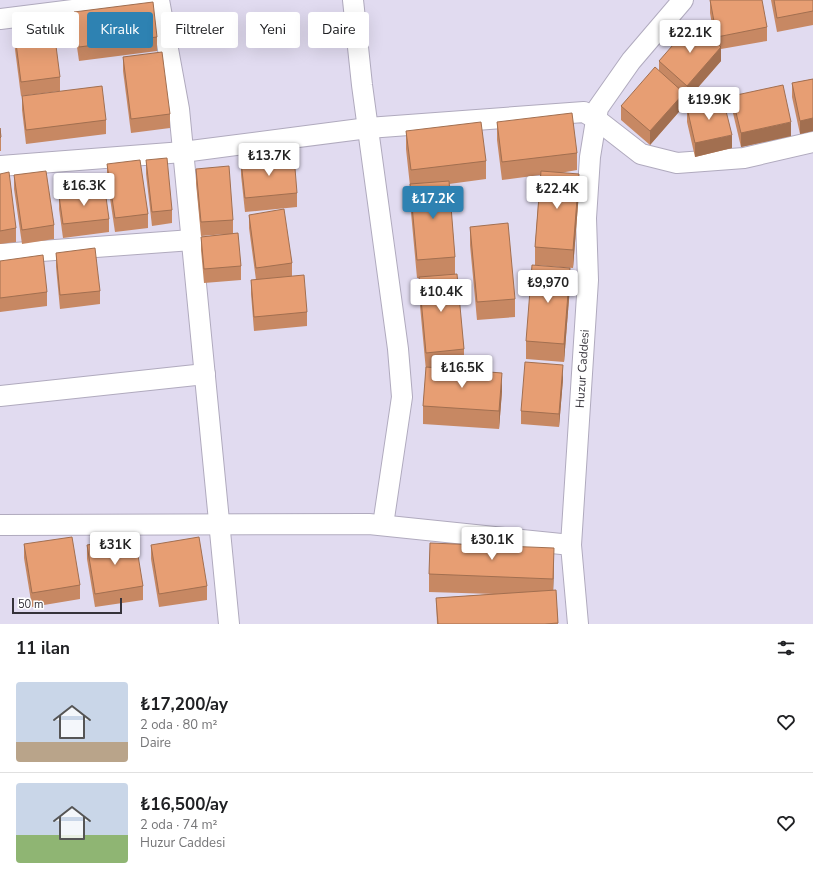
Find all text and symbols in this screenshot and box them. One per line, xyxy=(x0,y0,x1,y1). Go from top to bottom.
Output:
chip: Satılık xyxy=(12,12,79,48)
chip: Kiralık xyxy=(87,12,153,48)
chip: Filtreler xyxy=(161,12,238,48)
chip: Yeni xyxy=(246,12,300,48)
chip: Daire xyxy=(308,12,369,48)
pin: ₺22.1K xyxy=(657,20,723,54)
text: ₺22.1K xyxy=(668,24,712,42)
pin: ₺19.9K xyxy=(676,87,742,121)
text: ₺19.9K xyxy=(687,91,731,109)
pin: ₺13.7K xyxy=(236,143,302,177)
text: ₺13.7K xyxy=(247,147,291,165)
pin: ₺16.3K xyxy=(51,173,117,207)
pin: ₺22.4K xyxy=(524,176,590,210)
text: ₺16.3K xyxy=(62,177,106,195)
text: ₺22.4K xyxy=(535,180,579,198)
pin: ₺17.2K xyxy=(400,186,466,220)
text: ₺17.2K xyxy=(411,190,455,208)
pin: ₺9,970 xyxy=(515,270,581,304)
text: ₺9,970 xyxy=(527,274,569,292)
pin: ₺10.4K xyxy=(408,279,474,313)
text: ₺10.4K xyxy=(419,283,463,301)
street label: Huzur Caddesi xyxy=(572,329,593,409)
pin: ₺16.5K xyxy=(429,355,495,389)
text: ₺16.5K xyxy=(440,359,484,377)
pin: ₺30.1K xyxy=(459,527,525,561)
text: ₺30.1K xyxy=(470,531,514,549)
pin: ₺31K xyxy=(91,532,139,566)
text: ₺31K xyxy=(99,536,131,554)
scale bar xyxy=(12,596,122,615)
text: 50 m xyxy=(18,597,43,612)
text: 11 ilan xyxy=(16,637,70,660)
icon: filters xyxy=(775,637,797,659)
text: ₺17,200/ay xyxy=(140,693,228,716)
icon: home xyxy=(48,698,96,746)
icon: heart xyxy=(775,711,797,733)
text: 2 oda · 80 m² xyxy=(140,716,218,734)
text: Daire xyxy=(140,734,171,752)
text: ₺16,500/ay xyxy=(140,793,228,816)
icon: home xyxy=(48,799,96,847)
icon: heart xyxy=(775,812,797,834)
text: 2 oda · 74 m² xyxy=(140,816,218,834)
text: Huzur Caddesi xyxy=(140,834,225,852)

